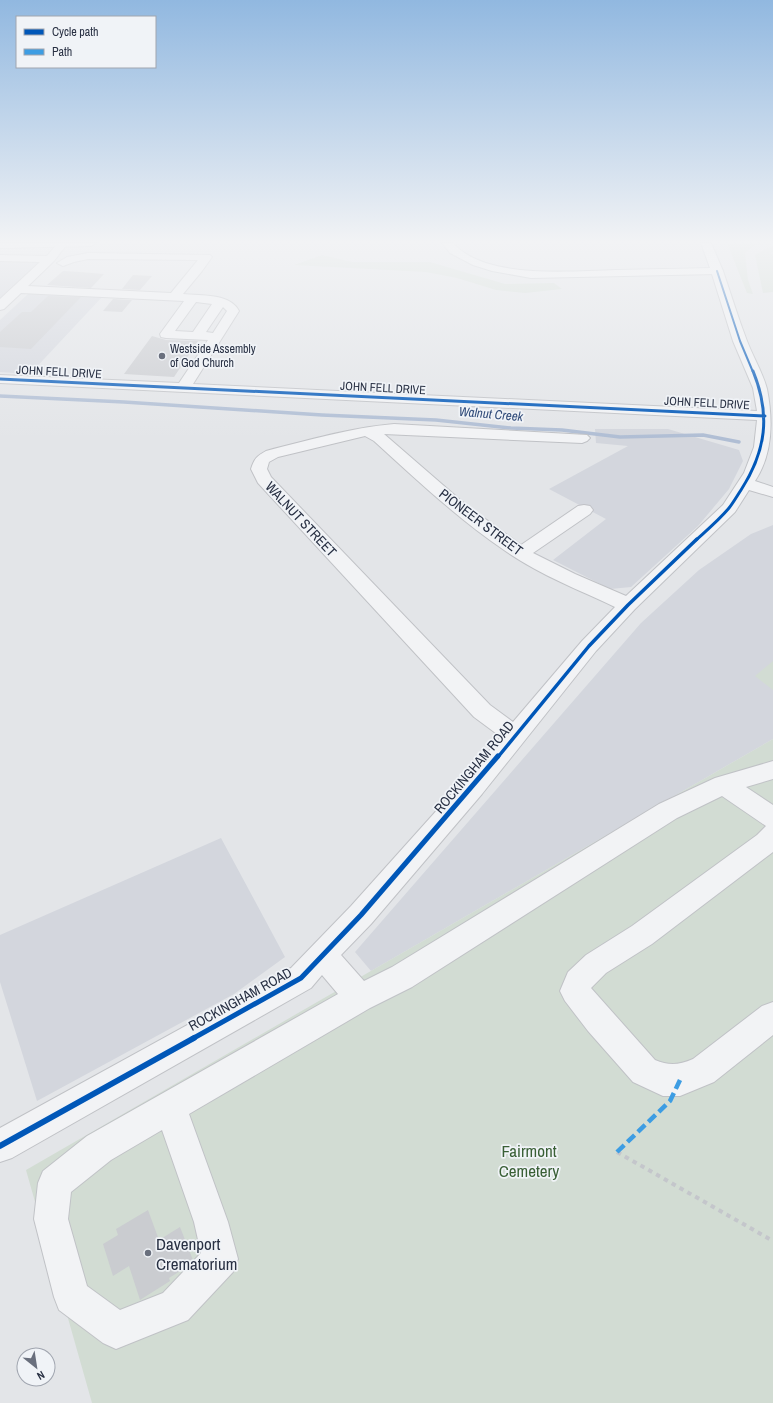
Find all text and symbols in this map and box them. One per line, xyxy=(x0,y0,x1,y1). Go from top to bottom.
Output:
legend xyxy=(16,16,156,68)
text: Cycle path xyxy=(52,24,99,40)
text: Path xyxy=(52,44,72,60)
place label: Westside Assembly of God Church xyxy=(170,341,256,371)
marker: Westside Assembly of God Church xyxy=(157,351,167,361)
street label: JOHN FELL DRIVE xyxy=(16,362,102,382)
street label: JOHN FELL DRIVE xyxy=(340,378,426,398)
street label: JOHN FELL DRIVE xyxy=(664,393,750,413)
water label: Walnut Creek xyxy=(458,403,524,425)
street label: WALNUT STREET xyxy=(262,478,340,560)
street label: PIONEER STREET xyxy=(436,485,526,559)
street label: ROCKINGHAM ROAD xyxy=(430,717,518,817)
street label: ROCKINGHAM ROAD xyxy=(185,963,295,1035)
park label: Fairmont Cemetery xyxy=(499,1139,559,1182)
place label: Davenport Crematorium xyxy=(156,1232,237,1275)
marker: Davenport Crematorium xyxy=(143,1248,153,1258)
north arrow xyxy=(16,1347,56,1387)
text: N xyxy=(35,1368,47,1383)

